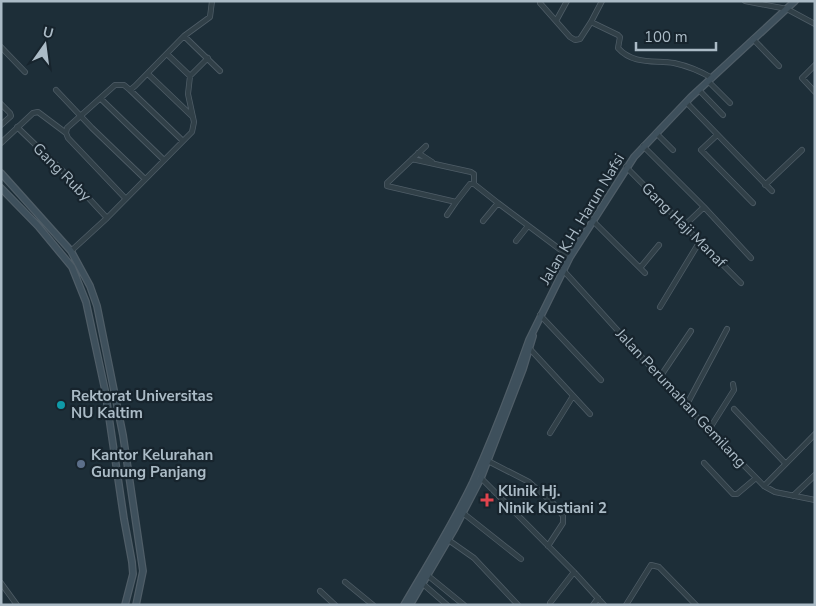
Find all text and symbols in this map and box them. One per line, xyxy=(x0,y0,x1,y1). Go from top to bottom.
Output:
north arrow xyxy=(20,20,70,70)
scale bar xyxy=(636,20,716,52)
text: U xyxy=(41,22,55,43)
text: 100 m xyxy=(644,27,688,47)
street label: Gang Ruby xyxy=(28,138,96,206)
street label: Jalan K.H. Harun Nafsi xyxy=(534,150,629,289)
street label: Gang Haji Manaf xyxy=(637,178,732,273)
street label: Jalan Perumahan Gemilang xyxy=(611,324,751,472)
place label: Rektorat Universitas NU Kaltim xyxy=(71,386,213,423)
marker: Rektorat Universitas NU Kaltim xyxy=(55,399,67,411)
place label: Kantor Kelurahan Gunung Panjang xyxy=(91,445,213,482)
marker: Kantor Kelurahan Gunung Panjang xyxy=(75,458,87,470)
place label: Klinik Hj. Ninik Kustiani 2 xyxy=(498,481,607,518)
marker: Klinik Hj. Ninik Kustiani 2 xyxy=(480,493,494,507)

